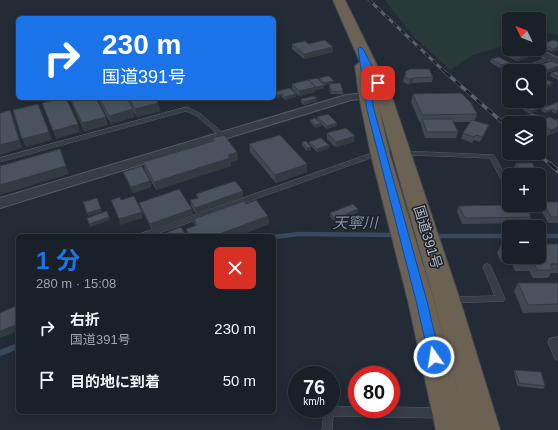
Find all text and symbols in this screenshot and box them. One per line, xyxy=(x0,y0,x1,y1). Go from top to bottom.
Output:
north arrow xyxy=(502,12,546,56)
map controls xyxy=(502,12,546,264)
text: 230 m xyxy=(102,29,181,60)
icon: right xyxy=(36,32,88,84)
button: search xyxy=(502,64,546,108)
pin xyxy=(361,66,395,100)
text: 国道391号 xyxy=(102,67,186,87)
icon: arrive xyxy=(367,72,389,94)
button: layers xyxy=(502,116,546,160)
button: + xyxy=(502,168,546,212)
street label: 国道391号 xyxy=(411,203,445,271)
water label: 天寧川 xyxy=(332,214,379,231)
button: − xyxy=(502,220,546,264)
text: 1 分 xyxy=(36,247,80,274)
button: close xyxy=(214,247,256,289)
text: 280 m · 15:08 xyxy=(36,276,116,291)
text: 右折 xyxy=(70,311,100,328)
icon: right xyxy=(36,317,58,339)
text: 230 m xyxy=(214,320,256,337)
text: 国道391号 xyxy=(70,332,131,347)
position arrow xyxy=(413,336,455,378)
speed limit sign: 80 xyxy=(348,366,400,418)
icon: arrive xyxy=(36,369,58,391)
text: 50 m xyxy=(223,372,256,389)
text: 目的地に到着 xyxy=(70,373,160,390)
text: 76 xyxy=(303,376,325,398)
text: km/h xyxy=(303,396,325,407)

